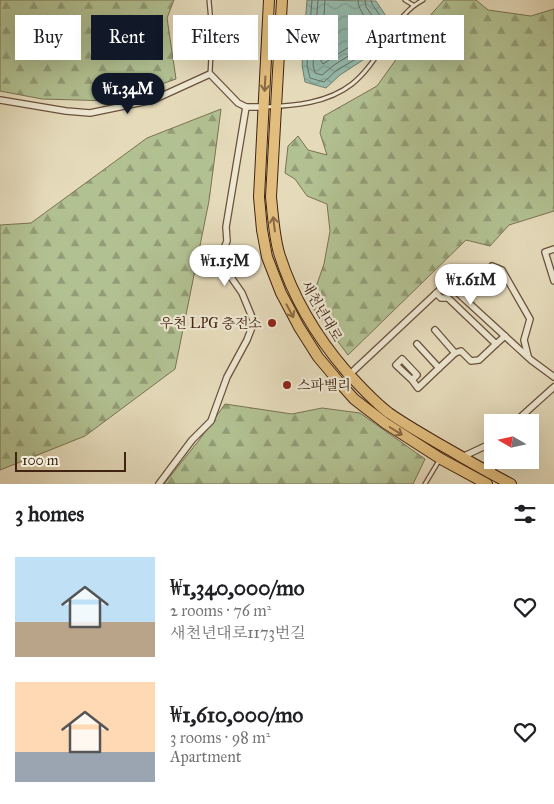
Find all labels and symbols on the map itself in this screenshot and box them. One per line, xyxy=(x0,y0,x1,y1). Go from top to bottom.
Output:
pin: ₩1.34M xyxy=(87,72,169,115)
one-way arrow xyxy=(261,75,270,91)
one-way arrow xyxy=(269,216,279,232)
pin: ₩1.15M xyxy=(184,244,266,287)
pin: ₩1.61M xyxy=(430,264,512,306)
street label: 새천년대로 xyxy=(297,278,346,345)
one-way arrow xyxy=(285,303,295,318)
place label: 우천 LPG 충전소 xyxy=(160,315,262,332)
marker: 우천 LPG 충전소 xyxy=(266,317,278,329)
place label: 스파벨리 xyxy=(297,377,351,394)
marker: 스파벨리 xyxy=(281,379,293,391)
north arrow xyxy=(484,414,539,469)
one-way arrow xyxy=(389,426,403,436)
scale bar xyxy=(15,449,126,472)

